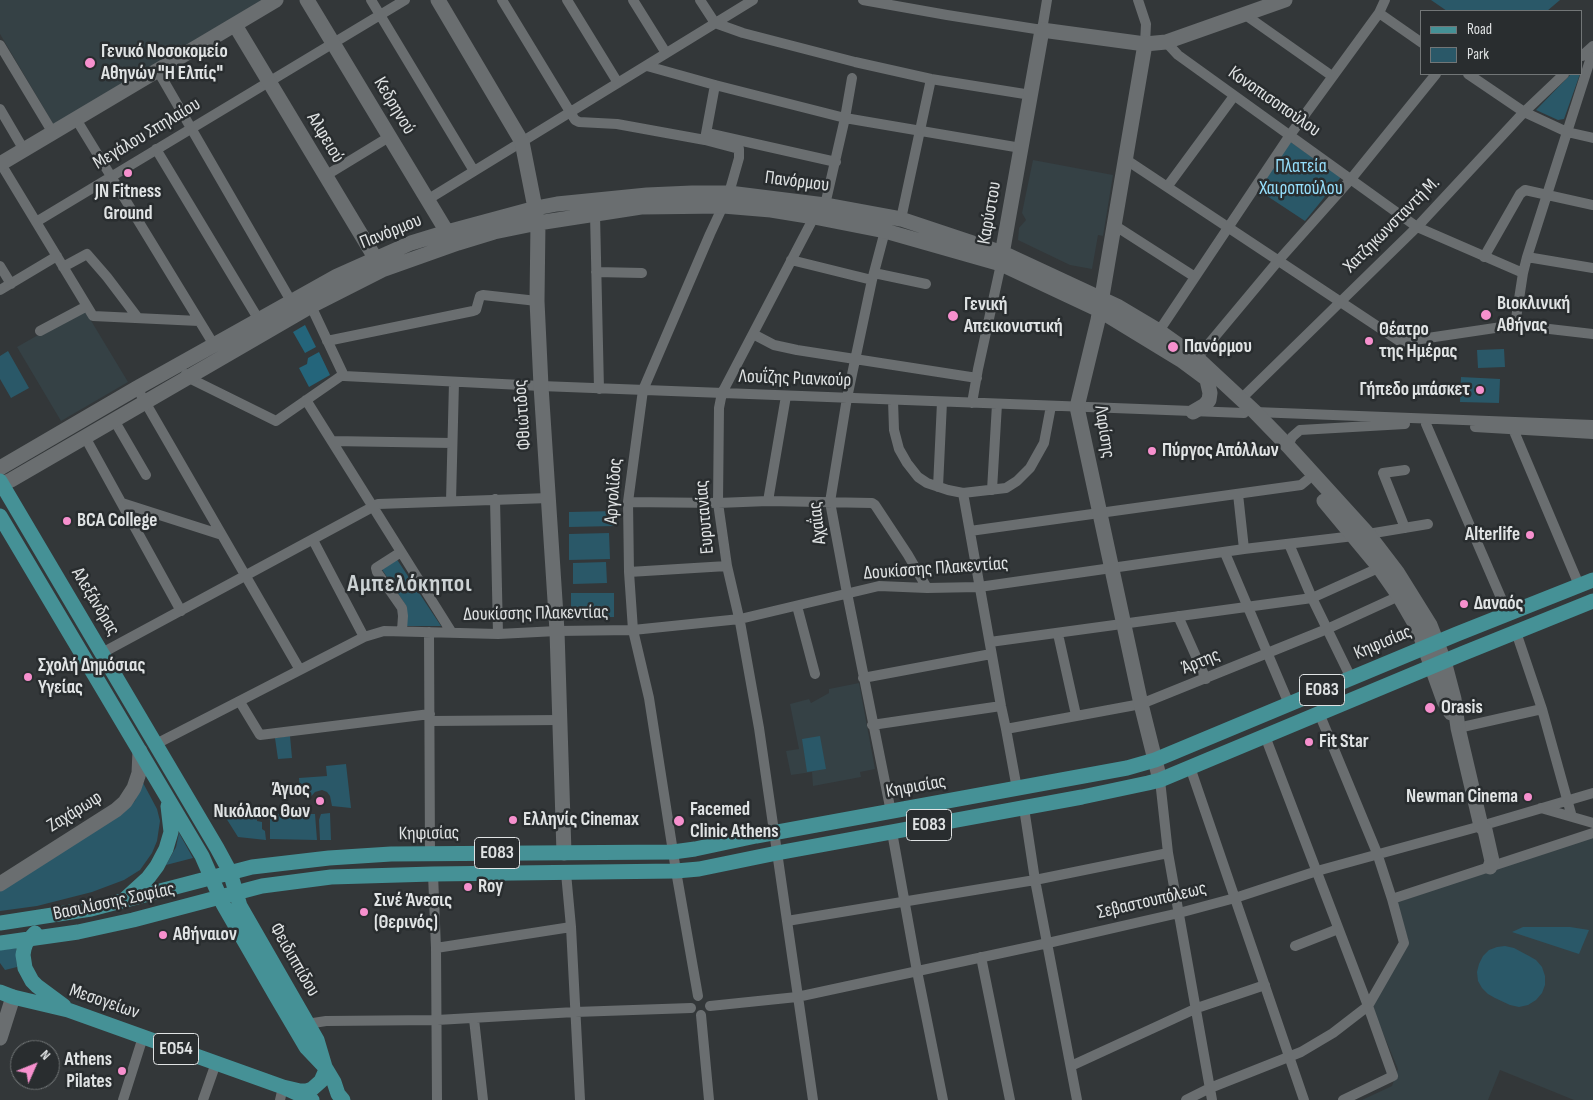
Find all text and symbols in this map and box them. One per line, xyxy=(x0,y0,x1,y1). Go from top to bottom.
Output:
legend xyxy=(1420,10,1583,75)
text: Road xyxy=(1467,20,1492,39)
place label: Γενικό Νοσοκομείο Αθηνών "Η Ελπίς" xyxy=(101,41,228,85)
text: Park xyxy=(1467,45,1489,64)
marker: Γενικό Νοσοκομείο Αθηνών "Η Ελπίς" xyxy=(83,56,97,70)
street label: Κονοπισοπούλου xyxy=(1223,62,1325,142)
street label: Κεδρηνού xyxy=(368,73,420,139)
street label: Μεγάλου Σπηλαίου xyxy=(89,93,205,175)
street label: Αλφειού xyxy=(301,109,349,167)
park label: Πλατεία Χαιροπούλου xyxy=(1259,156,1343,200)
marker: JN Fitness Ground xyxy=(122,167,134,179)
street label: Πανόρμου xyxy=(764,167,830,197)
street label: Χατζηκωνσταντή Μ. xyxy=(1339,172,1445,278)
street label: Καρύστου xyxy=(973,180,1007,246)
place label: JN Fitness Ground xyxy=(95,181,161,225)
street label: Πανόρμου xyxy=(357,209,425,255)
place label: Βιοκλινική Αθήνας xyxy=(1497,293,1570,337)
place label: Γενική Απεικονιστική xyxy=(964,294,1063,338)
marker: Βιοκλινική Αθήνας xyxy=(1479,308,1493,322)
marker: Γενική Απεικονιστική xyxy=(946,309,960,323)
place label: Θέατρο της Ημέρας xyxy=(1379,319,1457,363)
marker: Θέατρο της Ημέρας xyxy=(1363,335,1375,347)
place label: Πανόρμου xyxy=(1184,336,1252,358)
marker: Πανόρμου xyxy=(1166,340,1180,354)
street label: Λουΐζης Ριανκούρ xyxy=(738,366,852,392)
street label: Φθιώτιδος xyxy=(509,379,537,451)
place label: Γήπεδο μπάσκετ xyxy=(1360,379,1470,401)
marker: Γήπεδο μπάσκετ xyxy=(1474,384,1486,396)
street label: Λαρίσης xyxy=(1089,404,1119,460)
place label: Πύργος Απόλλων xyxy=(1162,440,1279,462)
marker: Πύργος Απόλλων xyxy=(1146,445,1158,457)
street label: Αργολίδος xyxy=(600,457,628,525)
street label: Ευρυτανίας xyxy=(690,479,720,555)
street label: Αχαΐας xyxy=(804,500,832,546)
place label: BCA College xyxy=(77,510,157,532)
marker: BCA College xyxy=(61,515,73,527)
place label: Alterlife xyxy=(1465,524,1520,546)
marker: Alterlife xyxy=(1524,529,1536,541)
street label: Δουκίσσης Πλακεντίας xyxy=(863,553,1009,585)
street label: Αλεξάνδρας xyxy=(66,564,124,640)
district label: Αμπελόκηποι xyxy=(346,571,474,599)
place label: Δαναός xyxy=(1474,593,1524,615)
marker: Δαναός xyxy=(1458,598,1470,610)
street label: Δουκίσσης Πλακεντίας xyxy=(463,601,609,627)
street label: Κηφισίας xyxy=(1351,621,1415,665)
street label: Άρτης xyxy=(1179,644,1223,680)
place label: Σχολή Δημόσιας Υγείας xyxy=(38,655,145,699)
marker: Σχολή Δημόσιας Υγείας xyxy=(22,671,34,683)
road number: ΕΟ83 xyxy=(1300,674,1344,706)
place label: Orasis xyxy=(1441,697,1483,719)
marker: Orasis xyxy=(1423,701,1437,715)
place label: Fit Star xyxy=(1319,731,1369,753)
marker: Fit Star xyxy=(1303,736,1315,748)
street label: Κηφισίας xyxy=(884,771,948,803)
place label: Άγιος Νικόλαος Θων xyxy=(213,779,310,823)
street label: Ζαχάρωφ xyxy=(43,786,107,838)
place label: Newman Cinema xyxy=(1406,786,1518,808)
marker: Newman Cinema xyxy=(1522,791,1534,803)
marker: Άγιος Νικόλαος Θων xyxy=(314,795,326,807)
place label: Facemed Clinic Athens xyxy=(690,799,779,843)
place label: Ελληνίς Cinemax xyxy=(523,809,639,831)
road number: ΕΟ83 xyxy=(906,810,952,840)
marker: Ελληνίς Cinemax xyxy=(507,814,519,826)
marker: Facemed Clinic Athens xyxy=(672,814,686,828)
street label: Κηφισίας xyxy=(399,822,459,846)
road number: ΕΟ83 xyxy=(474,838,520,868)
place label: Roy xyxy=(478,876,503,898)
street label: Σεβαστουπόλεως xyxy=(1095,877,1209,925)
street label: Βασιλίσσης Σοφίας xyxy=(51,878,177,926)
marker: Roy xyxy=(462,881,474,893)
place label: Σινέ Άνεσις (Θερινός) xyxy=(374,890,452,934)
marker: Σινέ Άνεσις (Θερινός) xyxy=(358,906,370,918)
street label: Φειδιππίδου xyxy=(264,919,324,1001)
place label: Αθήναιον xyxy=(173,924,237,946)
marker: Αθήναιον xyxy=(157,929,169,941)
street label: Μεσογείων xyxy=(66,979,142,1025)
road number: ΕΟ54 xyxy=(154,1034,198,1064)
north arrow xyxy=(10,1040,60,1090)
text: N xyxy=(37,1046,54,1064)
place label: Athens Pilates xyxy=(65,1049,112,1093)
marker: Athens Pilates xyxy=(116,1065,128,1077)

